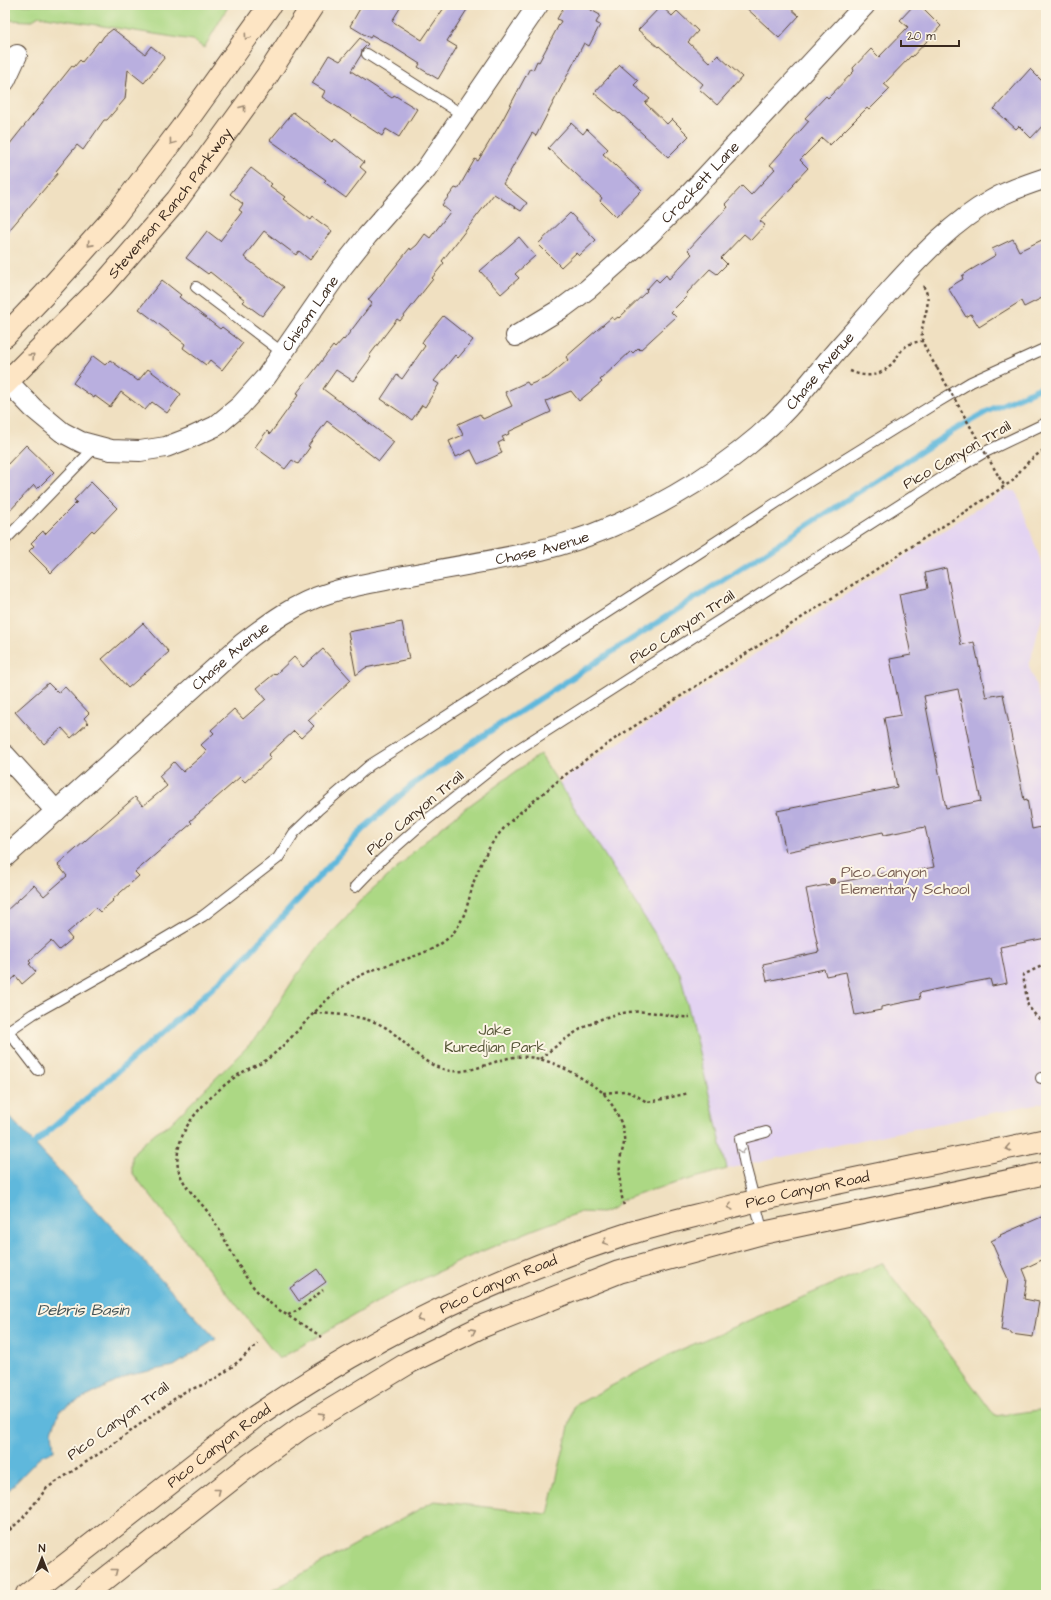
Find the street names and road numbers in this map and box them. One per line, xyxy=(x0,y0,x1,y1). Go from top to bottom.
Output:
street label: Stevenson Ranch Parkway xyxy=(103,123,237,283)
street label: Crockett Lane xyxy=(656,136,744,228)
street label: Chisom Lane xyxy=(277,271,344,355)
street label: Chase Avenue xyxy=(781,327,859,414)
street label: Pico Canyon Trail xyxy=(899,416,1015,495)
street label: Chase Avenue xyxy=(493,526,592,570)
street label: Pico Canyon Trail xyxy=(625,585,739,670)
street label: Chase Avenue xyxy=(187,617,273,695)
street label: Pico Canyon Trail xyxy=(362,766,469,861)
street label: Pico Canyon Road xyxy=(743,1166,871,1213)
street label: Pico Canyon Road xyxy=(436,1249,560,1319)
street label: Pico Canyon Trail xyxy=(63,1377,174,1466)
street label: Pico Canyon Road xyxy=(162,1398,275,1492)

